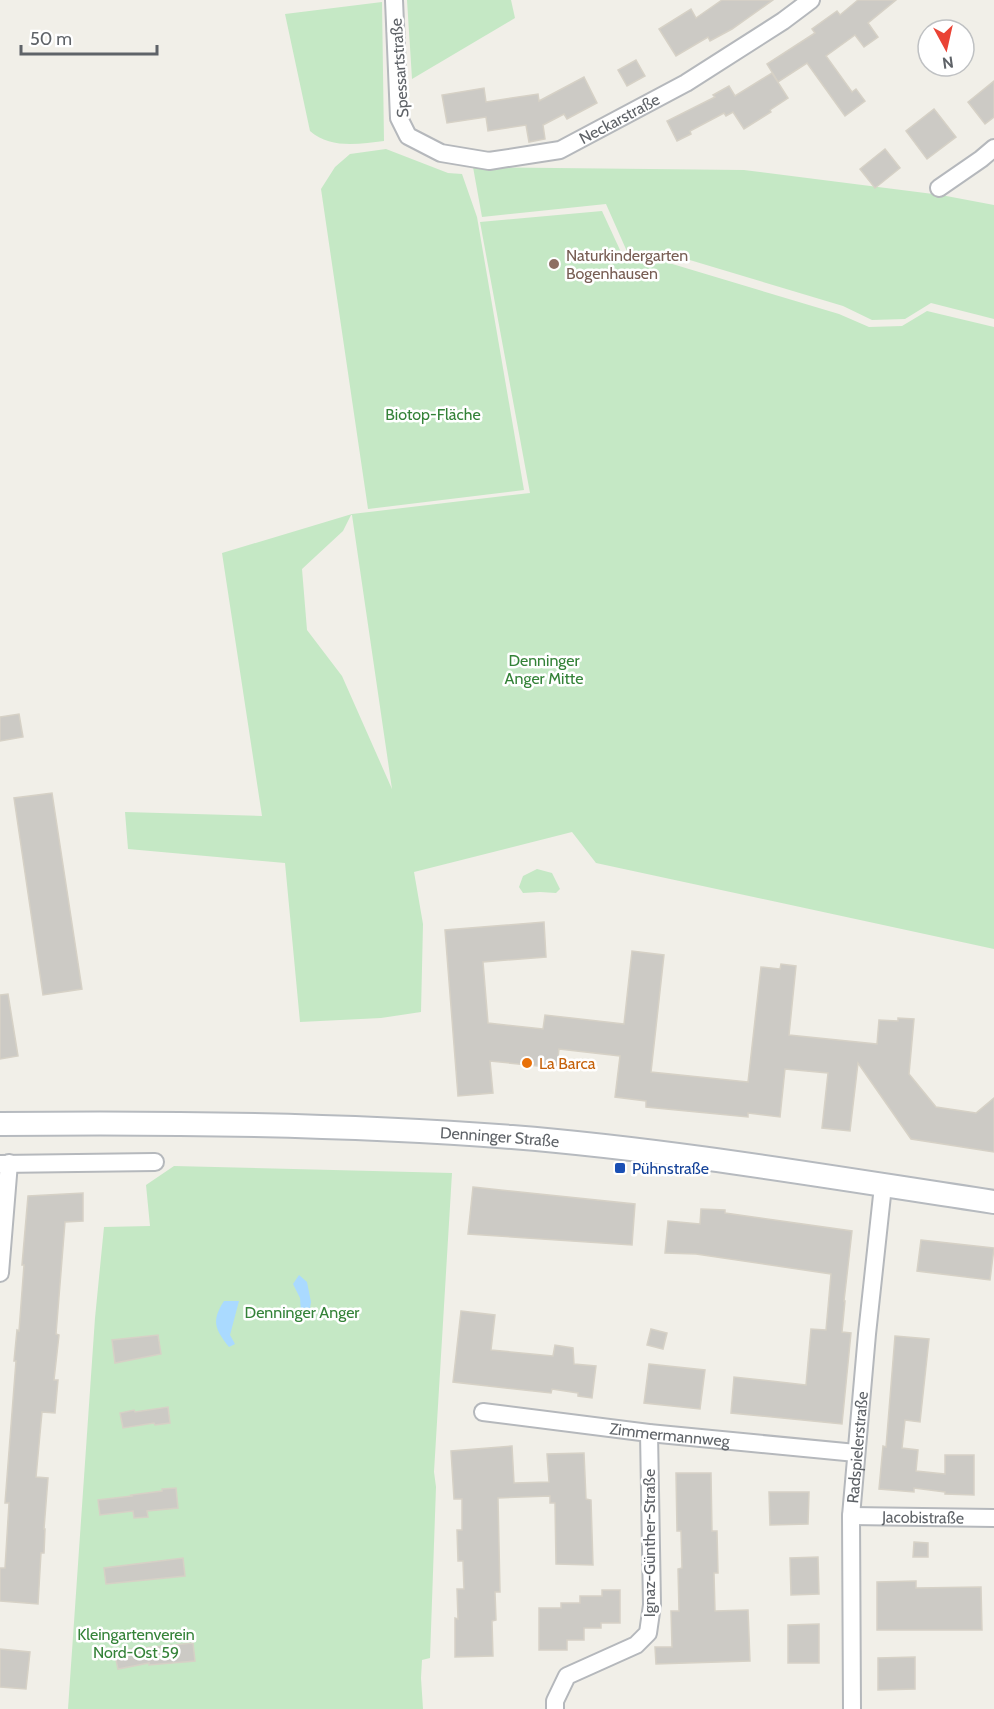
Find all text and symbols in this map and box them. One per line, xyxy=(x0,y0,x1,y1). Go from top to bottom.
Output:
scale bar xyxy=(21,18,158,56)
street label: Spessartstraße xyxy=(387,18,412,118)
north arrow xyxy=(916,18,976,78)
text: 50 m xyxy=(30,28,72,50)
text: N xyxy=(941,52,955,73)
street label: Neckarstraße xyxy=(576,90,663,148)
place label: Naturkindergarten Bogenhausen xyxy=(566,246,688,283)
marker: Naturkindergarten Bogenhausen xyxy=(547,257,561,271)
park label: Biotop-Fläche xyxy=(385,405,481,424)
park label: Denninger Anger Mitte xyxy=(505,651,583,688)
place label: La Barca xyxy=(539,1054,596,1073)
marker: La Barca xyxy=(520,1056,534,1070)
street label: Denninger Straße xyxy=(440,1123,560,1151)
place label: Pühnstraße xyxy=(632,1159,709,1178)
marker: Pühnstraße xyxy=(613,1161,627,1175)
park label: Denninger Anger xyxy=(245,1303,360,1322)
street label: Radspielerstraße xyxy=(843,1391,872,1504)
street label: Zimmermannweg xyxy=(608,1419,732,1451)
street label: Ignaz-Günther-Straße xyxy=(640,1469,659,1617)
street label: Jacobistraße xyxy=(881,1507,964,1528)
park label: Kleingartenverein Nord-Ost 59 xyxy=(77,1625,195,1662)

